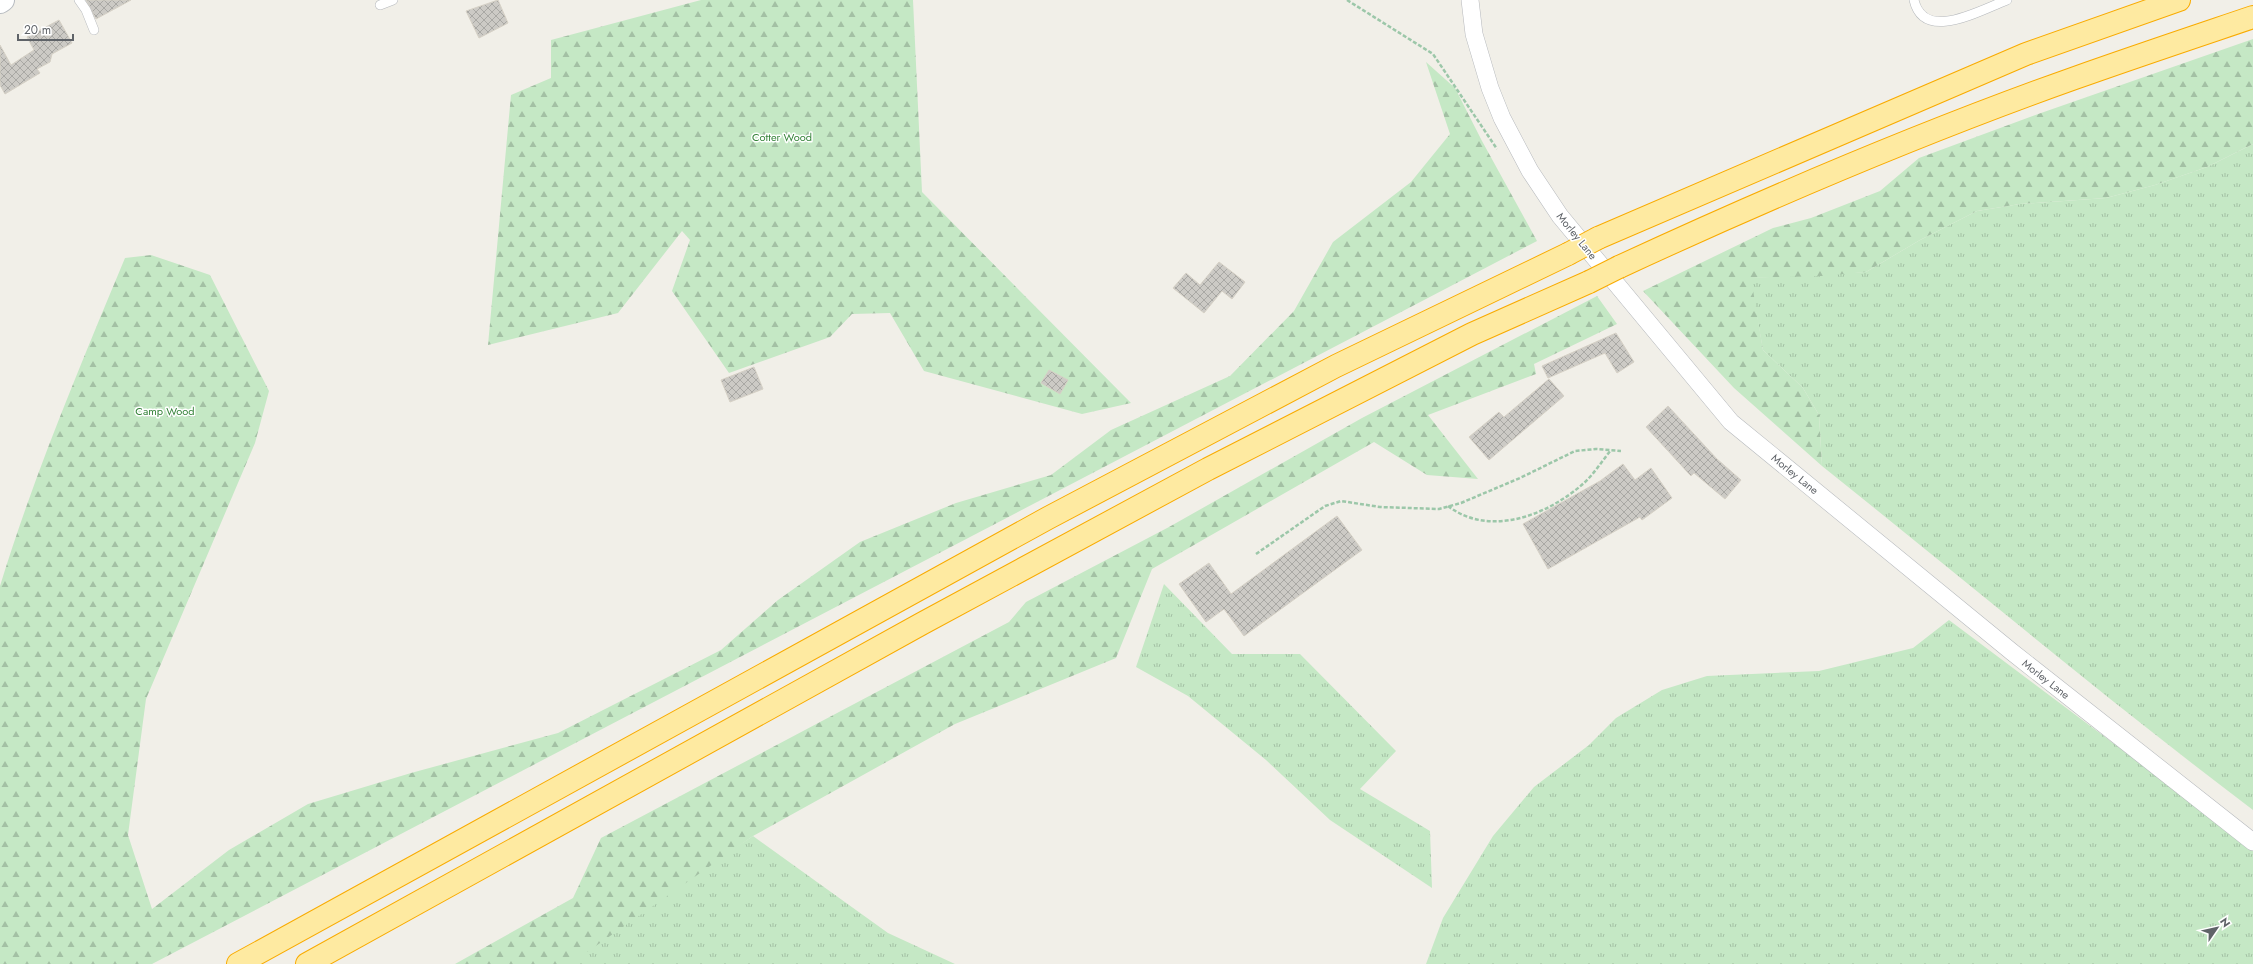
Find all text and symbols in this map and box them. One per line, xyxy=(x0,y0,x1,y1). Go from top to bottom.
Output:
scale bar xyxy=(18,16,73,42)
text: 20 m xyxy=(24,21,51,39)
park label: Cotter Wood xyxy=(752,129,812,145)
street label: Morley Lane xyxy=(1553,209,1601,263)
park label: Camp Wood xyxy=(135,403,195,419)
street label: Morley Lane xyxy=(1768,450,1822,498)
street label: Morley Lane xyxy=(2019,655,2073,703)
north arrow xyxy=(2197,908,2237,948)
text: N xyxy=(2216,914,2234,931)

